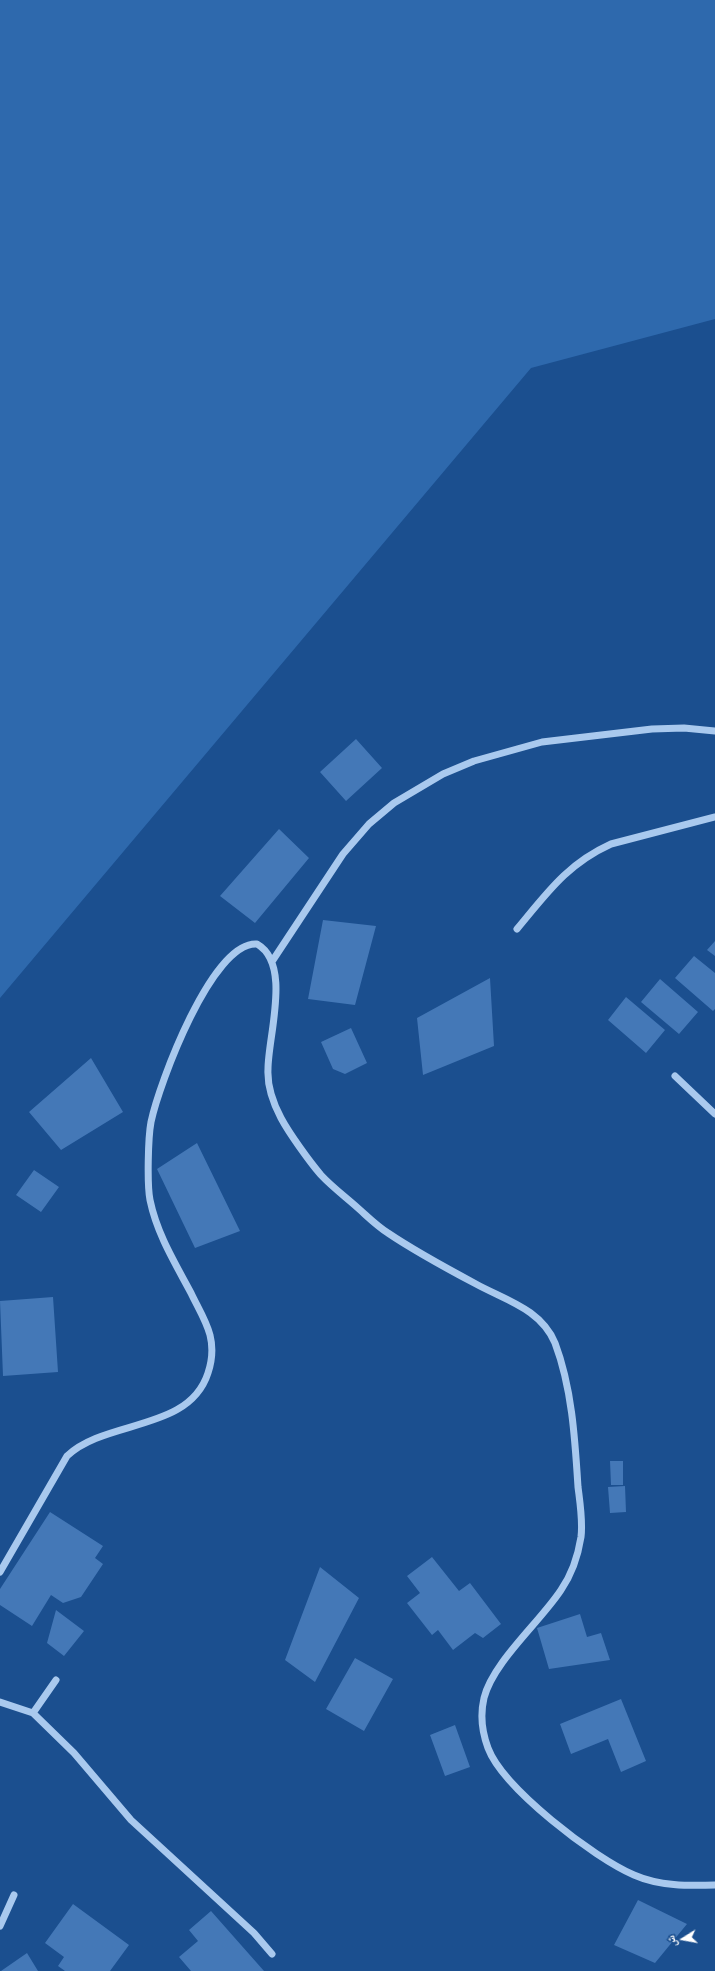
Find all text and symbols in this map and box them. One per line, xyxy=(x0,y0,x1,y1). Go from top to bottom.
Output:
north arrow xyxy=(663,1919,703,1959)
text: ش xyxy=(663,1934,678,1948)

